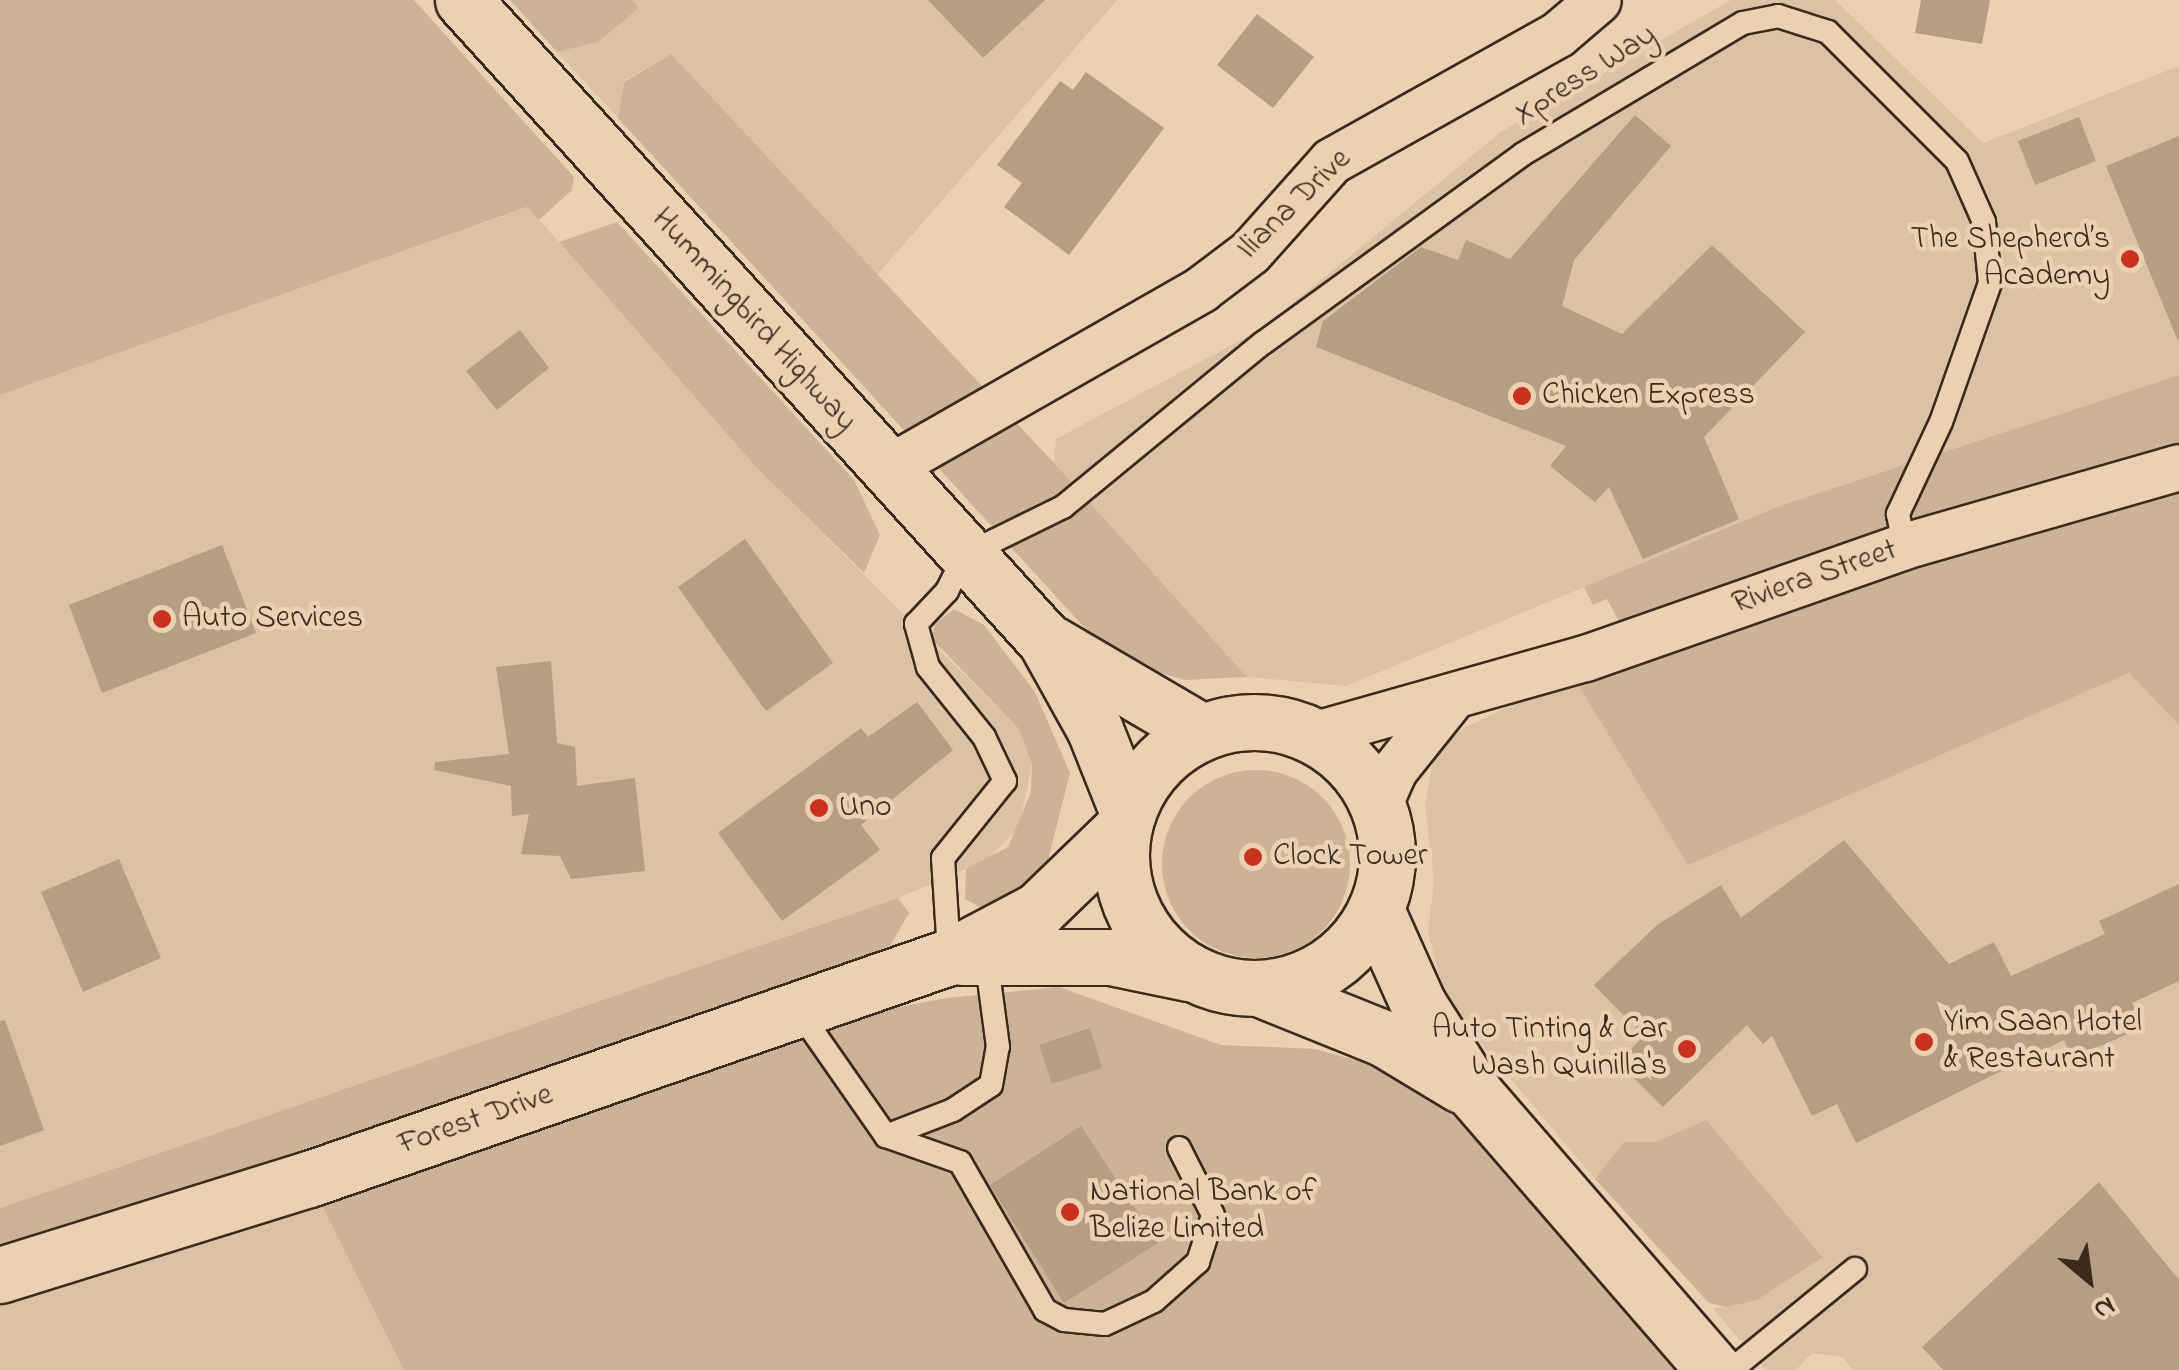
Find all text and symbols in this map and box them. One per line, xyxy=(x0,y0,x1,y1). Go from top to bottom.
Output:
street label: Xpress Way xyxy=(1508,17,1664,135)
street label: Iliana Drive xyxy=(1230,141,1360,269)
street label: Hummingbird Highway xyxy=(642,201,864,441)
place label: The Shepherd’s Academy xyxy=(1911,222,2110,297)
marker: The Shepherd’s Academy xyxy=(2119,248,2141,270)
place label: Chicken Express xyxy=(1542,377,1755,415)
marker: Chicken Express xyxy=(1511,385,1533,407)
street label: Riviera Street xyxy=(1728,532,1902,624)
place label: Auto Services xyxy=(182,600,363,638)
marker: Auto Services xyxy=(151,608,173,630)
place label: Uno xyxy=(839,789,892,827)
marker: Uno xyxy=(808,797,830,819)
place label: Clock Tower xyxy=(1273,838,1428,876)
marker: Clock Tower xyxy=(1242,846,1264,868)
place label: Yim Saan Hotel & Restaurant xyxy=(1944,1005,2142,1080)
place label: Auto Tinting & Car Wash Quinilla's xyxy=(1432,1012,1667,1087)
marker: Yim Saan Hotel & Restaurant xyxy=(1913,1031,1935,1053)
marker: Auto Tinting & Car Wash Quinilla's xyxy=(1676,1038,1698,1060)
street label: Forest Drive xyxy=(394,1077,558,1165)
place label: National Bank of Belize Limited xyxy=(1090,1175,1317,1250)
marker: National Bank of Belize Limited xyxy=(1059,1201,1081,1223)
north arrow xyxy=(2039,1230,2139,1330)
text: N xyxy=(2086,1284,2122,1329)

